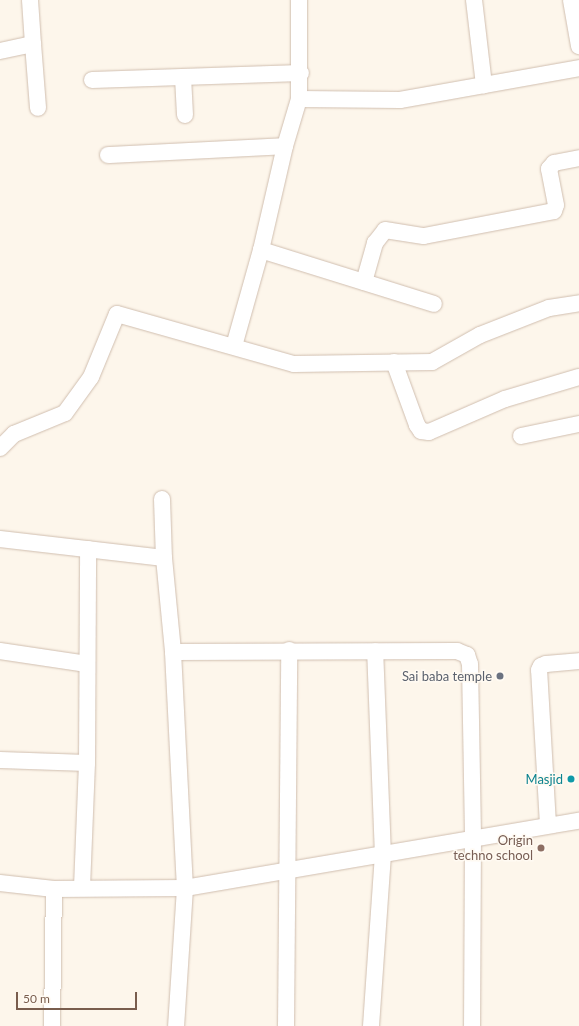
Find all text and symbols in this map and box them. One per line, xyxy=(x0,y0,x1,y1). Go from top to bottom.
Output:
place label: Sai baba temple xyxy=(402,668,492,684)
marker: Sai baba temple xyxy=(495,671,505,681)
place label: Masjid xyxy=(526,771,563,787)
marker: Masjid xyxy=(566,774,576,784)
place label: Origin techno school xyxy=(453,833,533,864)
marker: Origin techno school xyxy=(536,843,546,853)
scale bar xyxy=(18,984,139,1010)
text: 50 m xyxy=(23,991,50,1006)

